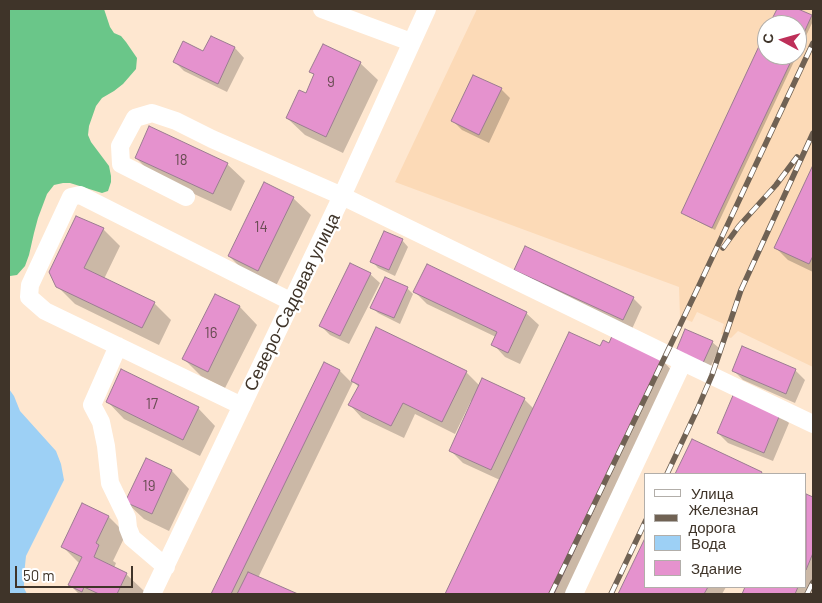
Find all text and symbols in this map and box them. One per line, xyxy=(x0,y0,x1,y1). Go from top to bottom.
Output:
north arrow xyxy=(757,15,807,65)
text: С xyxy=(759,33,777,44)
house number: 9 xyxy=(327,73,335,91)
house number: 18 xyxy=(174,151,188,169)
street label: Северо-Садовая улица xyxy=(239,209,345,395)
house number: 14 xyxy=(254,218,268,236)
house number: 16 xyxy=(205,324,217,342)
house number: 17 xyxy=(146,395,158,413)
legend xyxy=(644,473,807,588)
house number: 19 xyxy=(142,477,156,495)
text: Улица xyxy=(691,484,734,502)
text: Железная дорога xyxy=(688,500,758,536)
text: Вода xyxy=(691,534,726,552)
scale bar xyxy=(18,556,135,588)
text: Здание xyxy=(691,559,742,577)
text: 50 m xyxy=(23,566,55,584)

